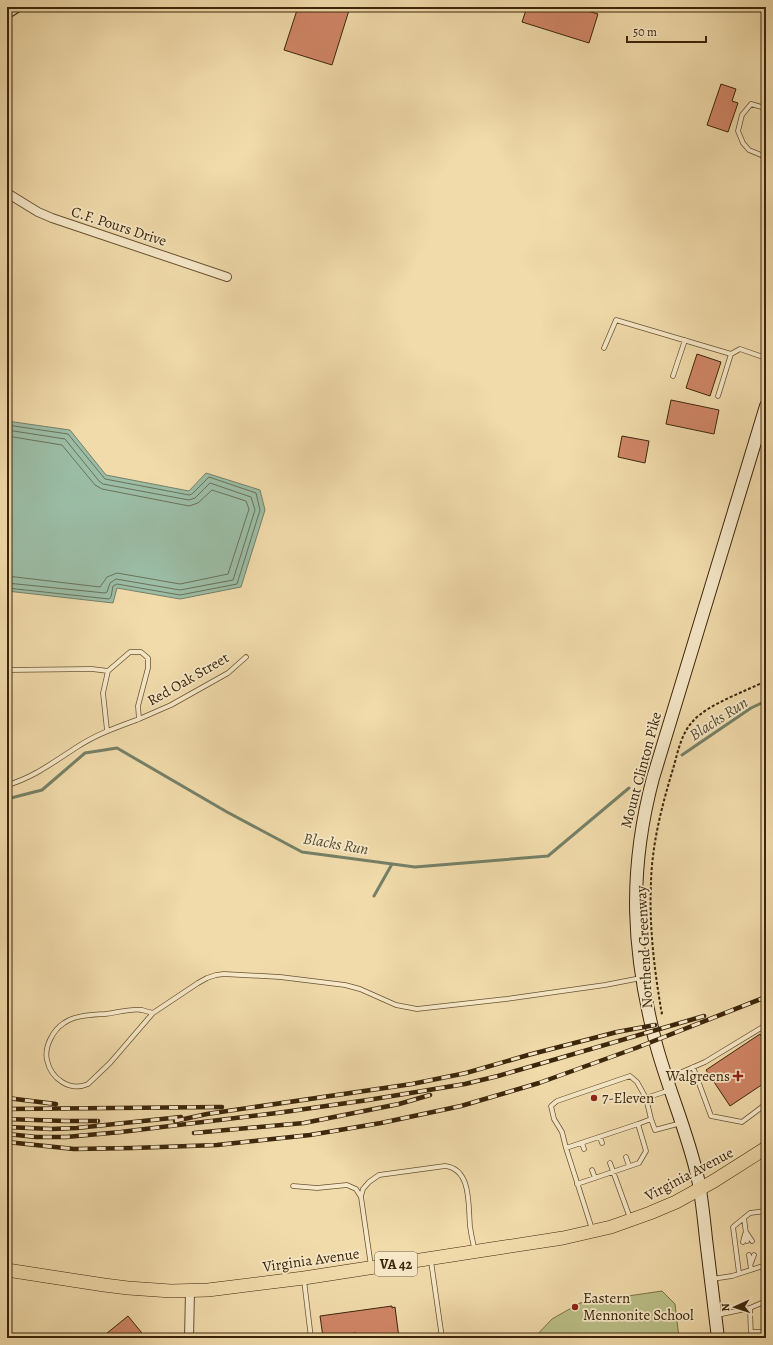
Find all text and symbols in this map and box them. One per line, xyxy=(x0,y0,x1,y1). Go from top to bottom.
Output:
scale bar xyxy=(627,18,706,44)
text: 50 m xyxy=(633,24,657,40)
street label: C.F. Pours Drive xyxy=(69,201,169,251)
street label: Red Oak Street xyxy=(144,648,233,710)
water label: Blacks Run xyxy=(685,692,752,746)
street label: Mount Clinton Pike xyxy=(616,709,666,830)
water label: Blacks Run xyxy=(301,827,370,861)
street label: Northend Greenway xyxy=(631,885,657,1009)
place label: Walgreens xyxy=(665,1066,730,1086)
marker: Walgreens xyxy=(733,1071,743,1081)
place label: 7-Eleven xyxy=(602,1088,654,1108)
marker: 7-Eleven xyxy=(589,1093,599,1103)
street label: Virginia Avenue xyxy=(640,1142,737,1206)
street label: Virginia Avenue xyxy=(260,1243,361,1277)
road number: VA 42 xyxy=(375,1252,417,1276)
north arrow xyxy=(715,1287,755,1327)
place label: Eastern Mennonite School xyxy=(583,1288,694,1325)
marker: Eastern Mennonite School xyxy=(570,1302,580,1312)
text: N xyxy=(718,1303,733,1312)

